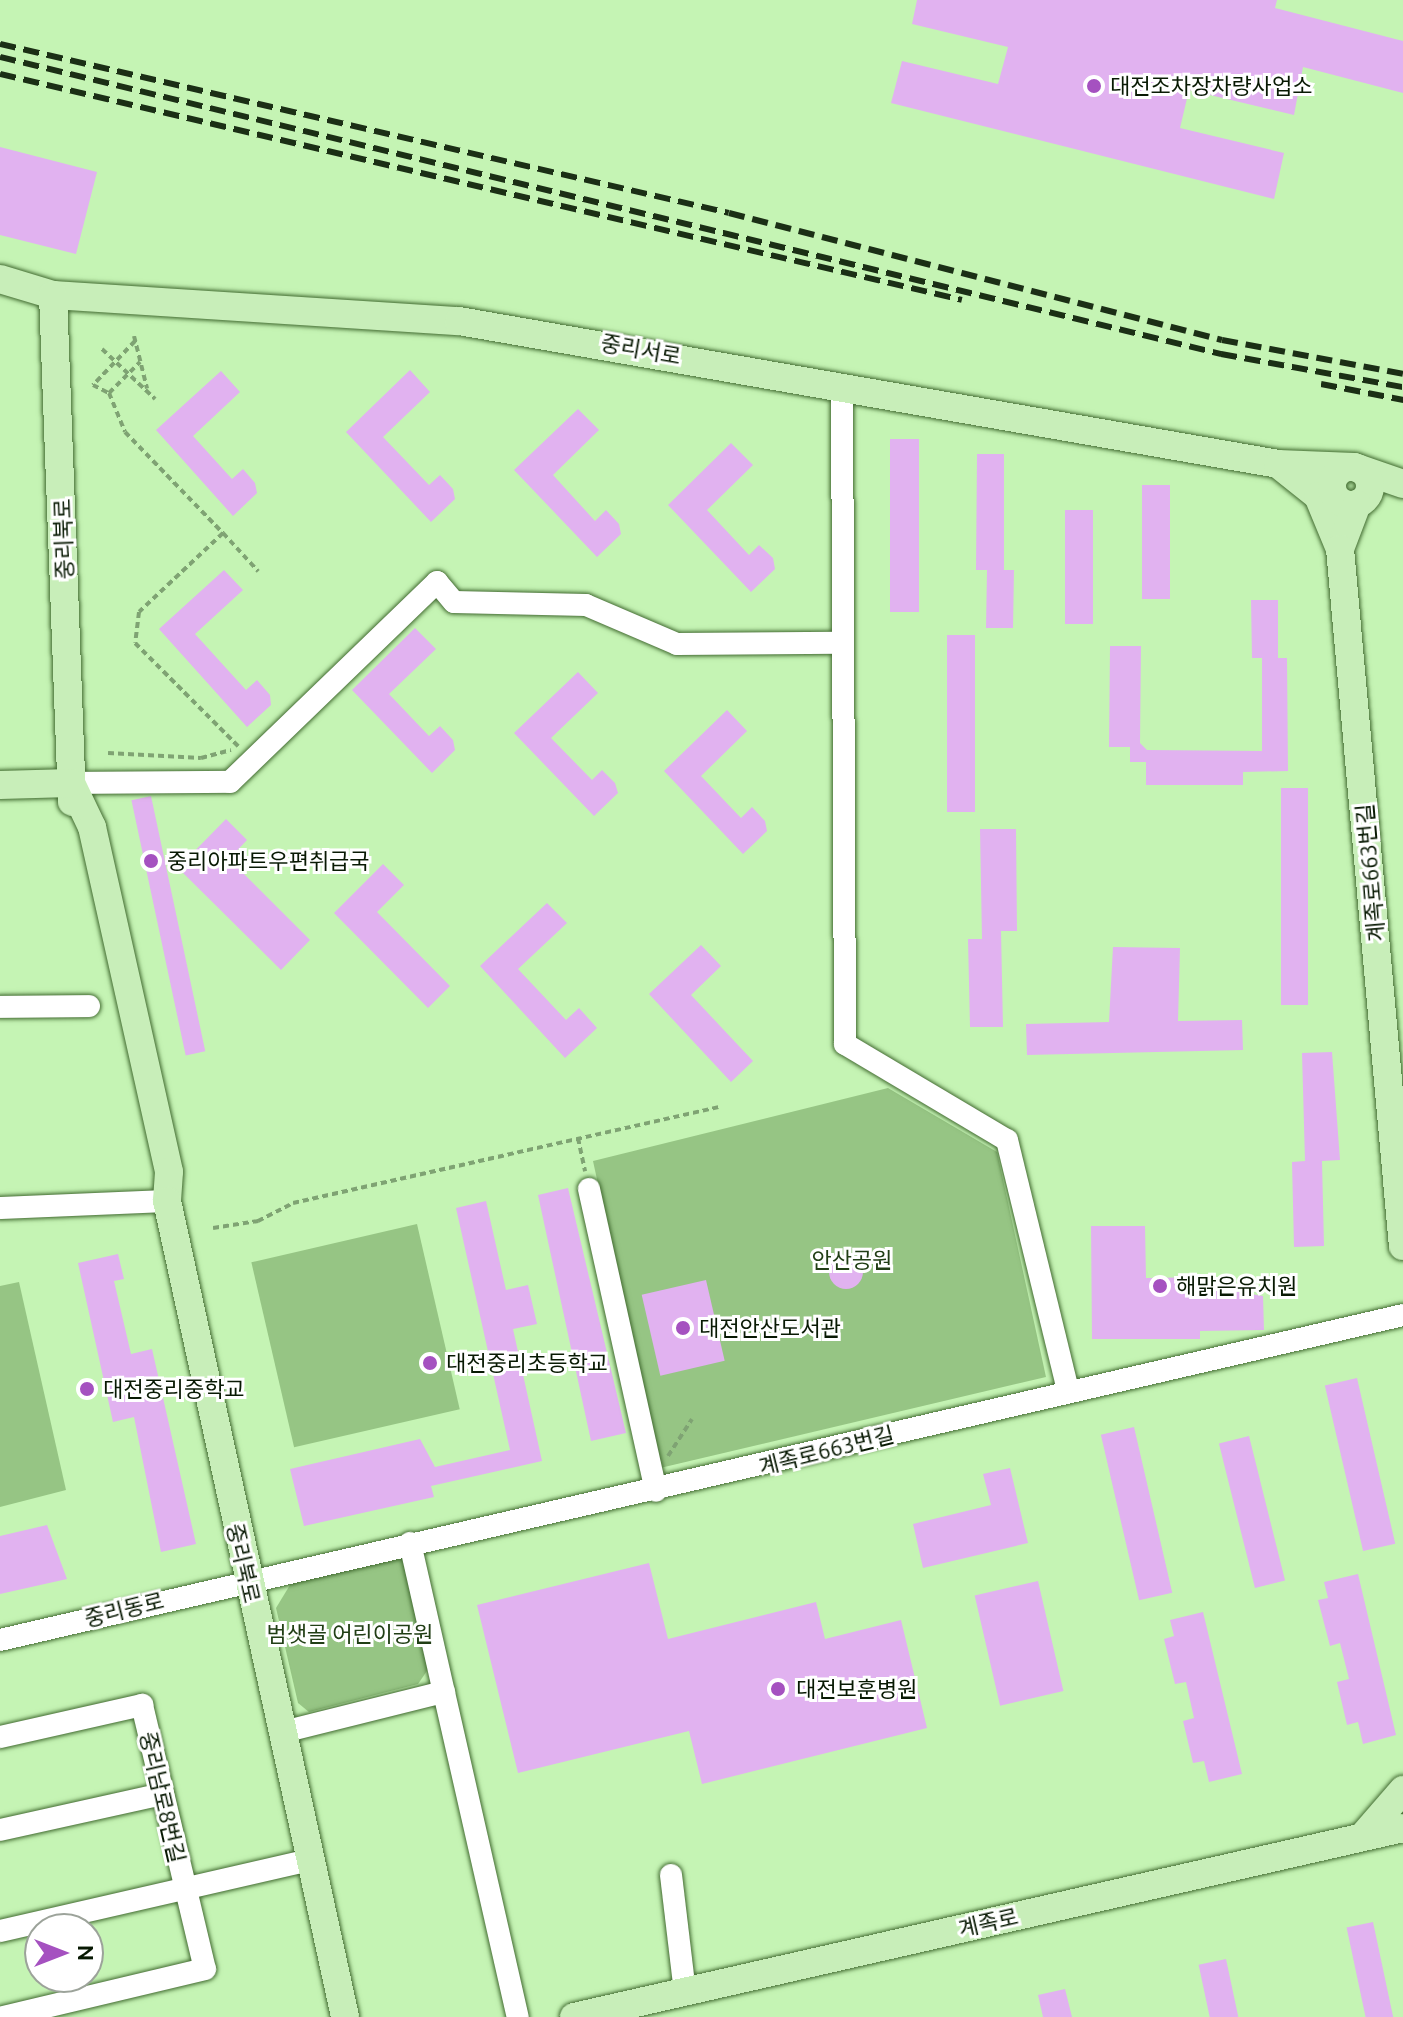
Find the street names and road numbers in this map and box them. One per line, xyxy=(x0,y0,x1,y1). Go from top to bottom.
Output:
street label: 중리서로 xyxy=(599,329,683,369)
street label: 중리북로 xyxy=(48,498,78,580)
street label: 계족로663번길 xyxy=(1351,803,1389,943)
street label: 계족로663번길 xyxy=(756,1420,896,1480)
street label: 중리북로 xyxy=(222,1521,266,1605)
street label: 중리동로 xyxy=(82,1586,166,1632)
street label: 중리남로8번길 xyxy=(135,1729,191,1865)
street label: 계족로 xyxy=(955,1902,1021,1942)

